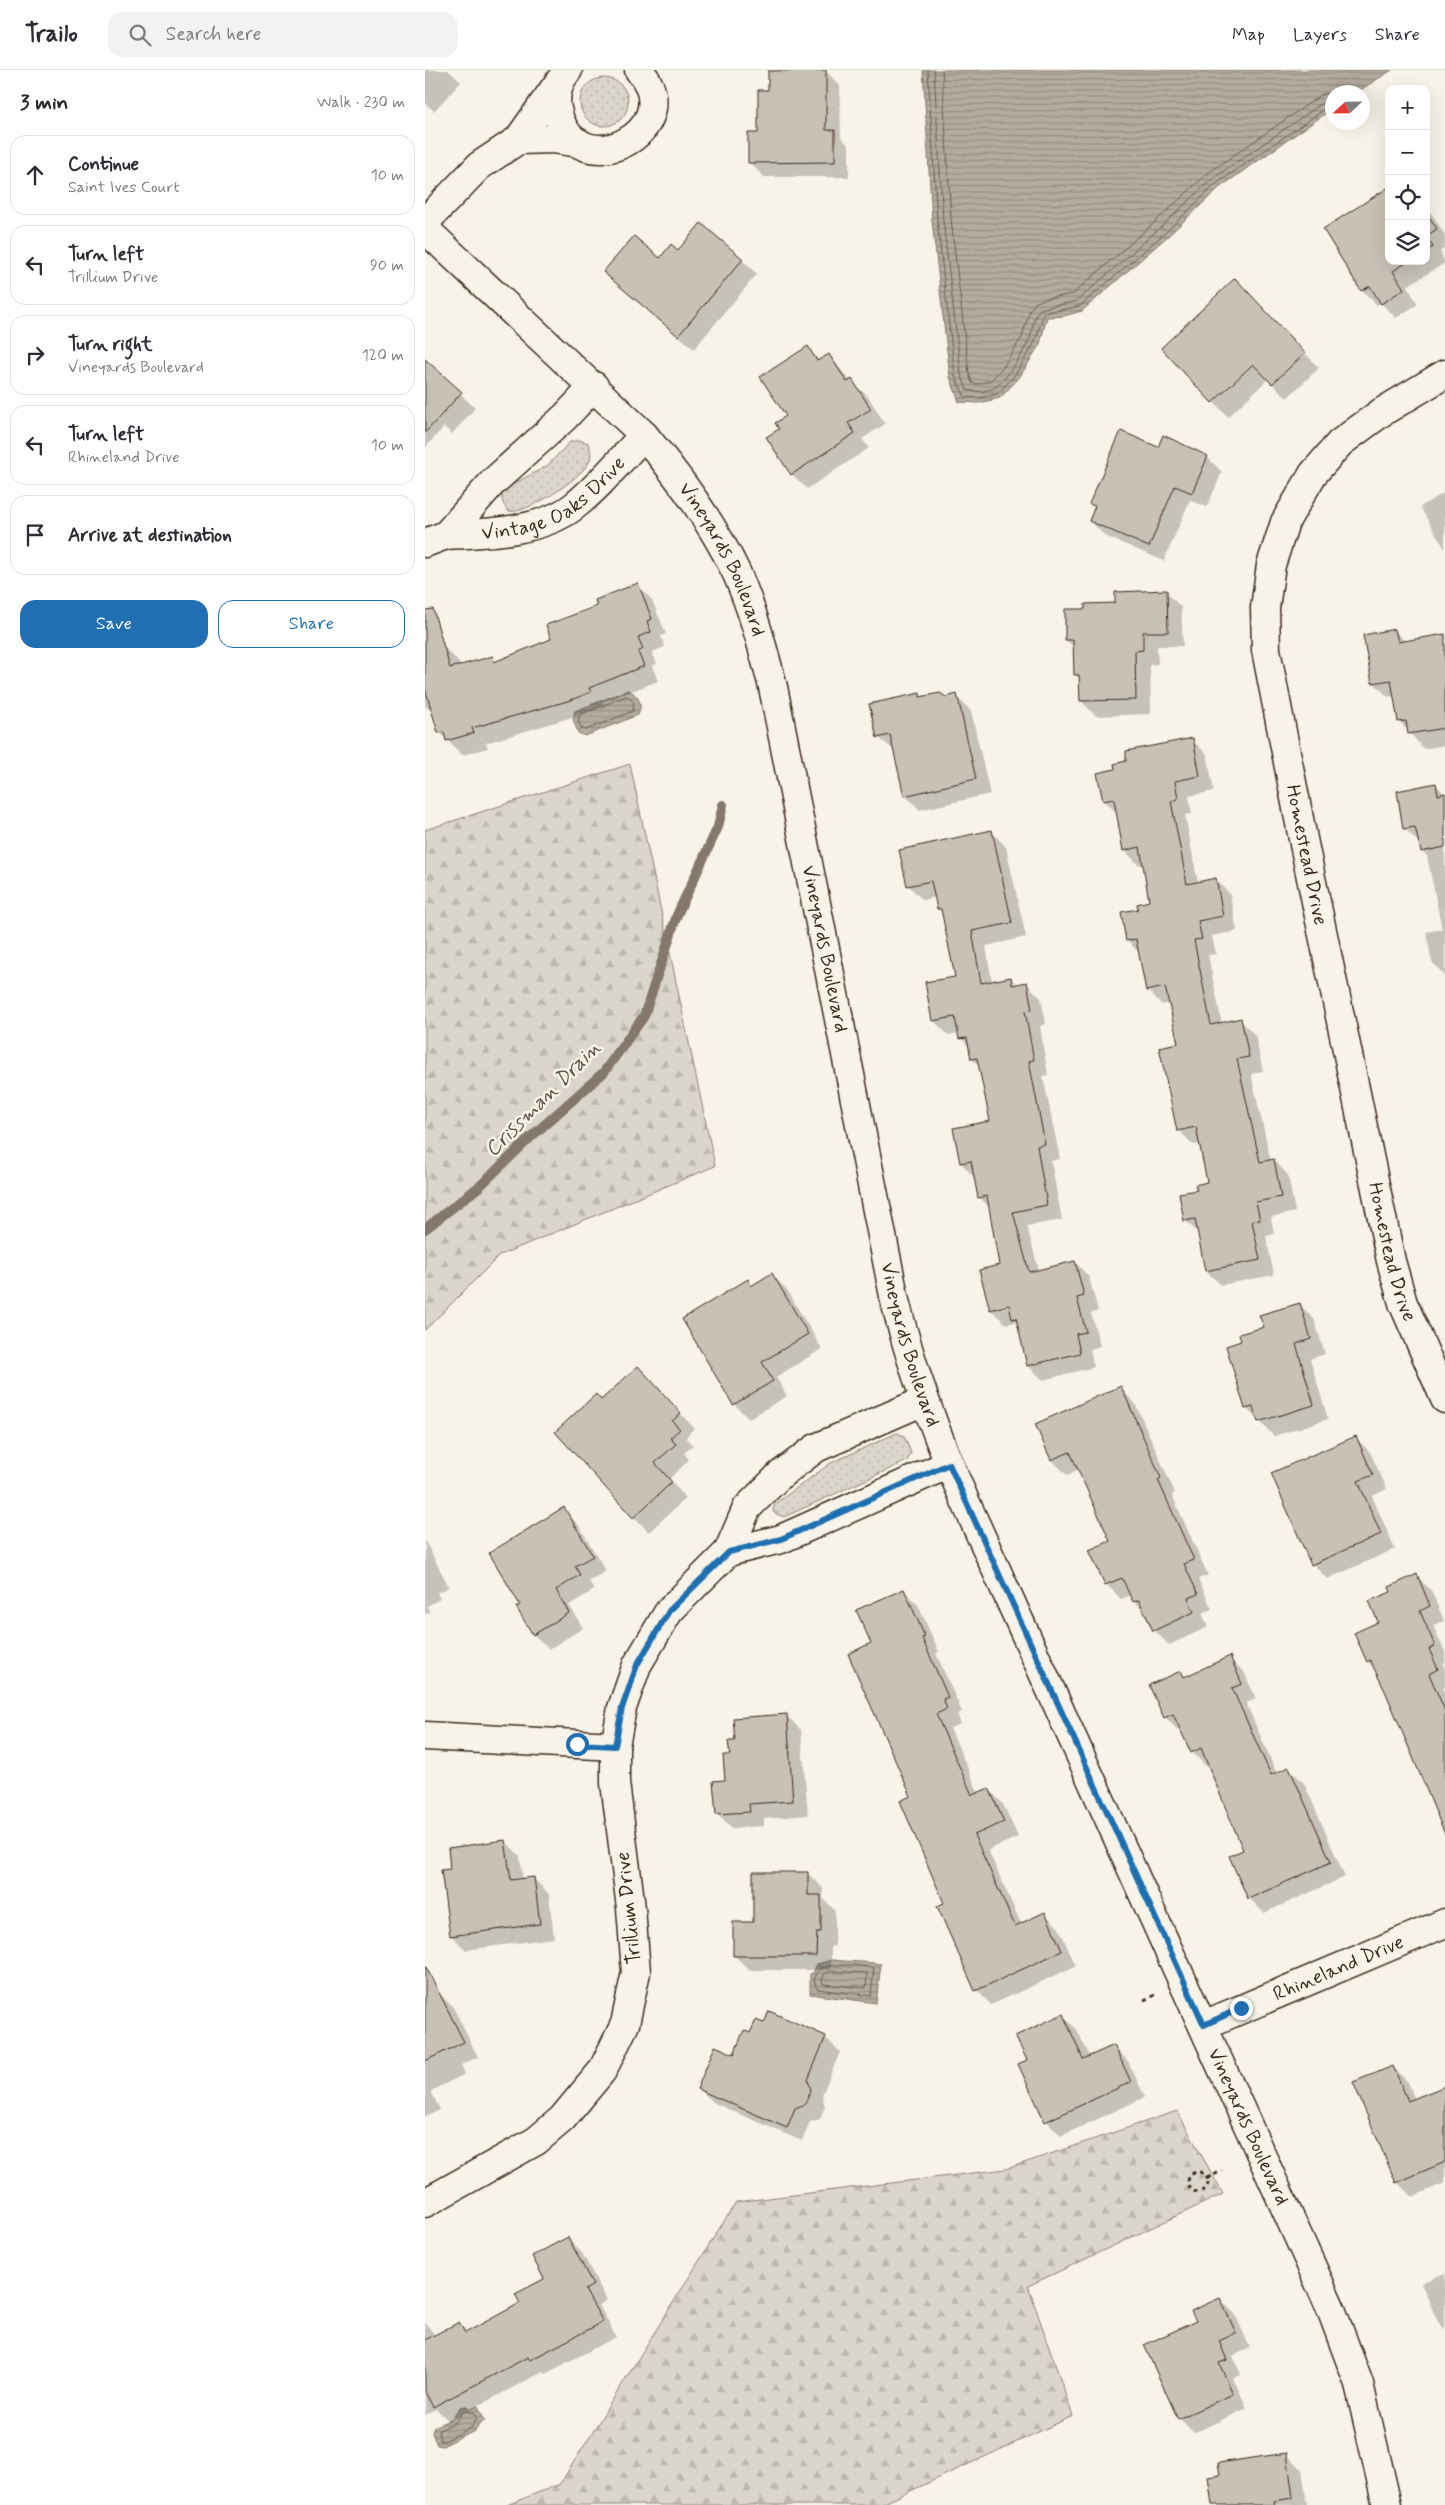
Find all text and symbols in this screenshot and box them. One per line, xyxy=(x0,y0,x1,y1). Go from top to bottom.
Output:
search box xyxy=(108,12,458,57)
text: Trailo xyxy=(25,19,78,50)
icon: search xyxy=(126,21,154,49)
text: Search here xyxy=(166,22,261,47)
text: Map xyxy=(1232,23,1265,47)
text: Layers xyxy=(1293,23,1347,47)
text: Share xyxy=(1375,23,1420,47)
north arrow xyxy=(1325,85,1370,130)
map controls xyxy=(1385,85,1430,265)
button: + xyxy=(1385,85,1430,130)
text: 3 min xyxy=(20,89,68,117)
text: Walk · 230 m xyxy=(317,92,405,113)
button: − xyxy=(1385,130,1430,175)
text: Continue xyxy=(68,152,139,177)
icon: ahead xyxy=(21,161,49,189)
text: 10 m xyxy=(371,165,404,186)
button: locate xyxy=(1385,175,1430,220)
text: Saint Ives Court xyxy=(68,177,180,198)
button: layers xyxy=(1385,220,1430,265)
text: Turn left xyxy=(68,242,144,267)
icon: left xyxy=(21,251,49,279)
text: 90 m xyxy=(370,255,404,276)
text: Trillium Drive xyxy=(68,267,158,288)
text: Turn right xyxy=(68,332,152,357)
icon: right xyxy=(21,341,49,369)
text: 120 m xyxy=(362,345,404,366)
text: Vineyards Boulevard xyxy=(68,357,204,378)
text: Turn left xyxy=(68,422,144,447)
icon: left xyxy=(21,431,49,459)
text: 10 m xyxy=(371,435,404,456)
text: Rhineland Drive xyxy=(68,447,179,468)
street label: Vintage Oaks Drive xyxy=(480,450,632,547)
street label: Vineyards Boulevard xyxy=(672,477,772,640)
icon: arrive xyxy=(21,521,49,549)
text: Arrive at destination xyxy=(68,523,232,548)
button: Save xyxy=(20,600,208,648)
button: Share xyxy=(218,600,405,648)
street label: Homestead Drive xyxy=(1279,782,1334,928)
street label: Vineyards Boulevard xyxy=(795,863,855,1035)
water label: Crissman Drain xyxy=(479,1034,608,1163)
street label: Homestead Drive xyxy=(1361,1180,1423,1326)
street label: Vineyards Boulevard xyxy=(874,1260,947,1430)
route start xyxy=(566,1733,589,1756)
street label: Trillium Drive xyxy=(610,1850,648,1966)
street label: Rhineland Drive xyxy=(1269,1929,1408,2008)
route end xyxy=(1230,1997,1253,2020)
street label: Vineyards Boulevard xyxy=(1201,2044,1296,2210)

